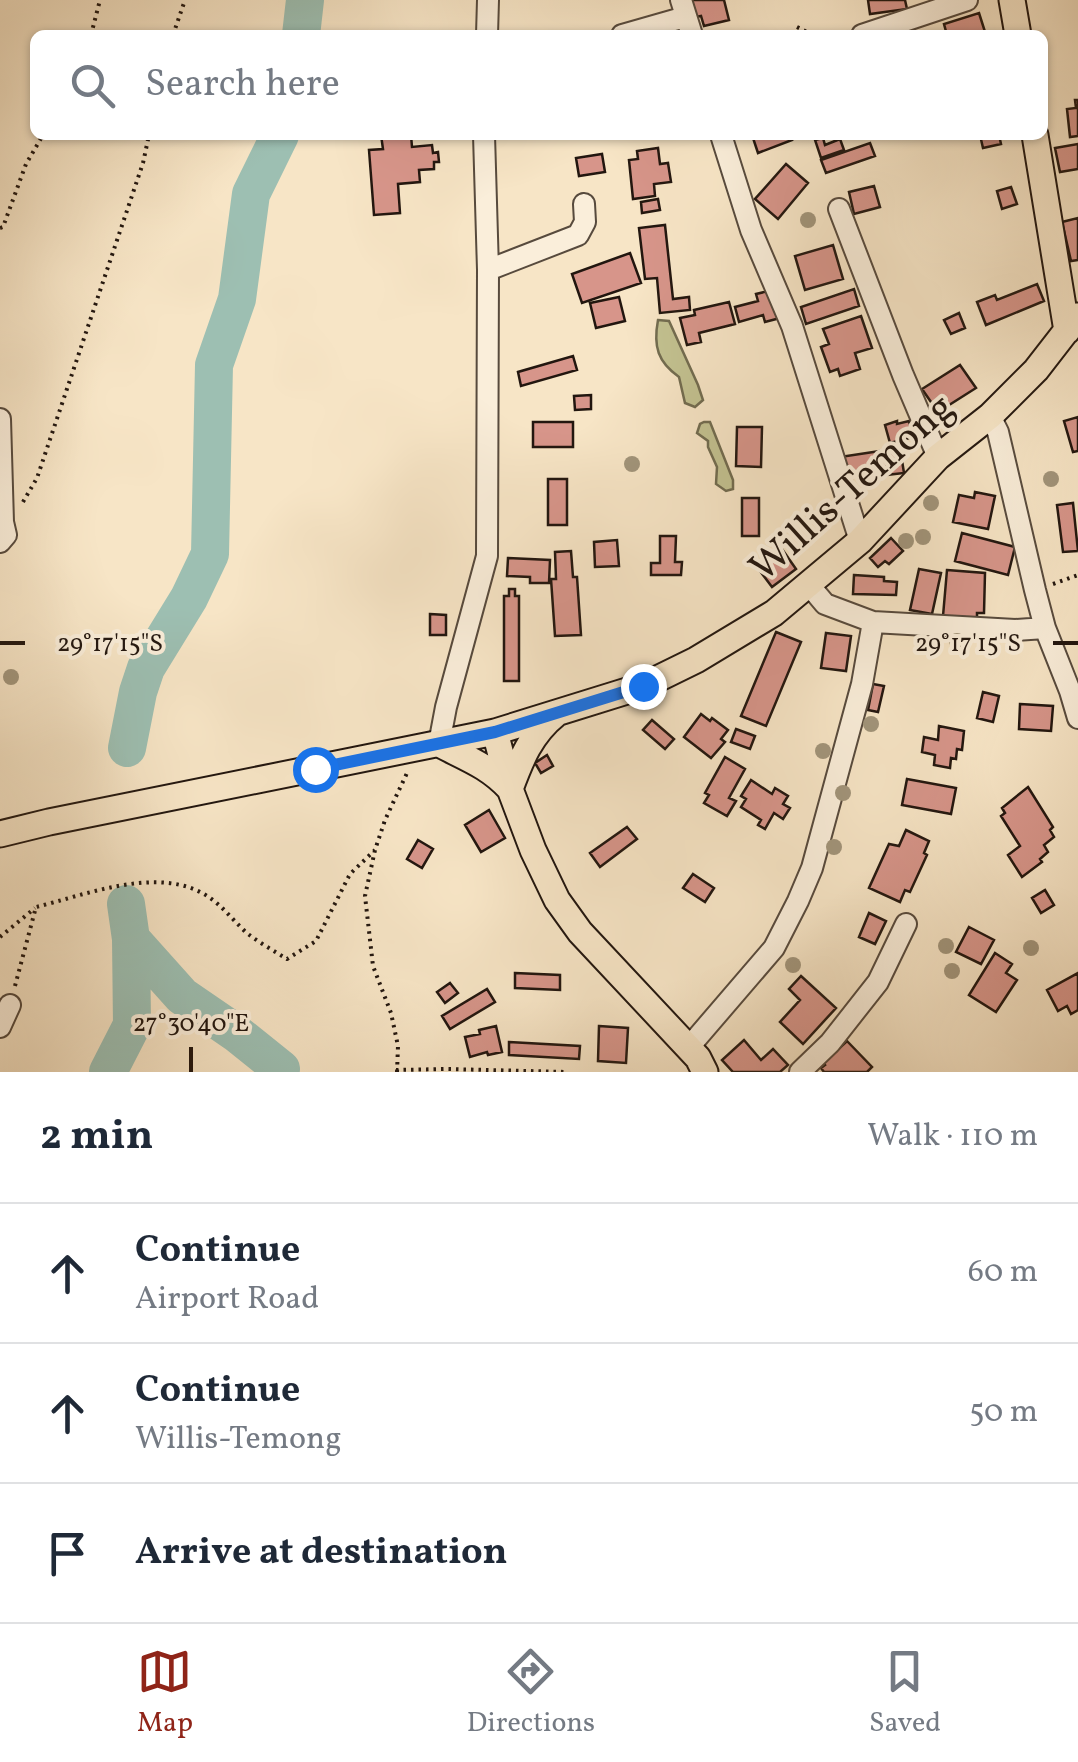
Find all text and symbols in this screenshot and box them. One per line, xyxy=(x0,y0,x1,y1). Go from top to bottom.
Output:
search box xyxy=(30,30,1048,140)
icon: search xyxy=(65,58,120,113)
text: Search here xyxy=(145,59,340,112)
street label: Willis-Temong xyxy=(738,382,968,596)
text: 29°17'15"S xyxy=(57,627,163,662)
text: 29°17'15"S xyxy=(915,627,1021,662)
route end xyxy=(621,664,667,710)
route start xyxy=(293,747,339,793)
text: 27°30'40"E xyxy=(133,1007,249,1042)
text: 2 min xyxy=(40,1108,153,1167)
text: Walk · 110 m xyxy=(867,1115,1038,1159)
text: Continue xyxy=(135,1225,300,1278)
icon: ahead xyxy=(40,1246,95,1301)
text: 60 m xyxy=(968,1251,1038,1295)
text: Airport Road xyxy=(135,1278,319,1322)
text: Continue xyxy=(135,1365,300,1418)
icon: ahead xyxy=(40,1386,95,1441)
text: 50 m xyxy=(969,1391,1038,1435)
text: Willis-Temong xyxy=(135,1418,342,1462)
icon: arrive xyxy=(40,1526,95,1581)
text: Arrive at destination xyxy=(135,1527,508,1580)
tab: Map xyxy=(137,1644,193,1743)
tab: Directions xyxy=(467,1644,595,1743)
tab: Saved xyxy=(869,1644,941,1743)

